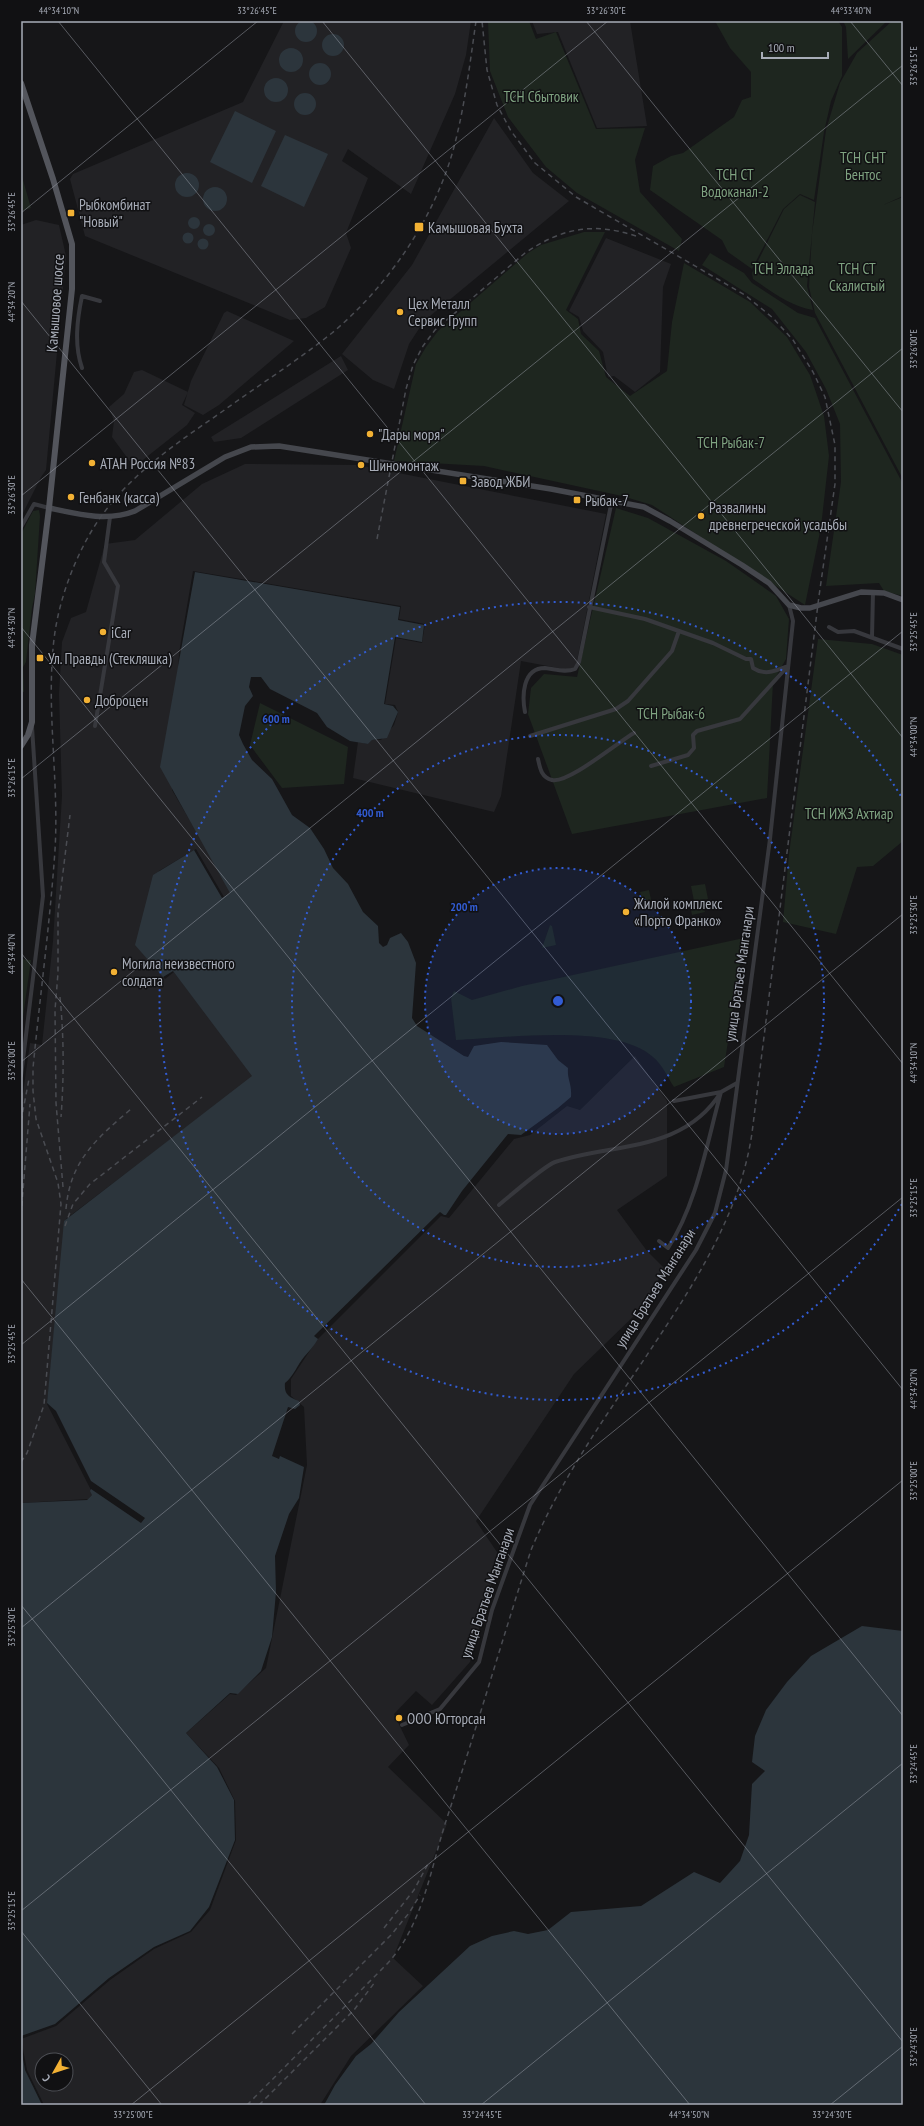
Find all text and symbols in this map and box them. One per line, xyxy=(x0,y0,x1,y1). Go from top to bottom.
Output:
text: 44°34'10"N xyxy=(39,4,79,17)
text: 33°26'45"E xyxy=(237,4,277,17)
text: 33°26'30"E xyxy=(586,4,626,17)
text: 44°33'40"N xyxy=(831,4,871,17)
scale bar xyxy=(762,34,828,60)
text: 100 m xyxy=(768,40,795,55)
text: 33°26'15"E xyxy=(907,46,920,86)
park label: ТСН Сбытовик xyxy=(503,87,579,106)
park label: ТСН СНТ Бентос xyxy=(840,148,886,184)
park label: ТСН СТ Водоканал-2 xyxy=(701,165,769,201)
text: 33°26'45"E xyxy=(5,192,18,232)
place label: Рыбкомбинат "Новый" xyxy=(79,195,151,231)
marker: Рыбкомбинат "Новый" xyxy=(66,208,76,218)
place label: Камышовая Бухта xyxy=(428,218,523,237)
marker: Камышовая Бухта xyxy=(413,221,425,233)
street label: Камышовое шоссе xyxy=(42,253,68,353)
park label: ТСН Эллада xyxy=(752,259,814,278)
park label: ТСН СТ Скалистый xyxy=(829,259,885,295)
text: 44°34'20"N xyxy=(5,282,18,322)
place label: Цех Металл Сервис Групп xyxy=(408,294,477,330)
marker: Цех Металл Сервис Групп xyxy=(395,307,405,317)
text: 33°26'00"E xyxy=(907,329,920,369)
place label: "Дары моря" xyxy=(378,425,444,444)
marker: "Дары моря" xyxy=(365,429,375,439)
park label: ТСН Рыбак-7 xyxy=(697,433,765,452)
place label: АТАН Россия №83 xyxy=(100,454,195,473)
place label: Шиномонтаж xyxy=(369,456,440,475)
marker: АТАН Россия №83 xyxy=(87,458,97,468)
marker: Шиномонтаж xyxy=(356,460,366,470)
place label: Завод ЖБИ xyxy=(471,472,530,491)
text: 33°26'30"E xyxy=(5,475,18,515)
marker: Завод ЖБИ xyxy=(458,476,468,486)
place label: Генбанк (касса) xyxy=(79,488,159,507)
place label: Рыбак-7 xyxy=(585,491,629,510)
marker: Генбанк (касса) xyxy=(66,492,76,502)
marker: Рыбак-7 xyxy=(572,495,582,505)
place label: Развалины древнегреческой усадьбы xyxy=(709,498,847,534)
marker: Развалины древнегреческой усадьбы xyxy=(696,511,706,521)
text: 44°34'30"N xyxy=(5,608,18,648)
text: 33°25'45"E xyxy=(907,612,920,652)
place label: iCar xyxy=(111,623,132,642)
marker: iCar xyxy=(98,627,108,637)
place label: Ул. Правды (Стекляшка) xyxy=(48,649,172,668)
marker: Ул. Правды (Стекляшка) xyxy=(35,653,45,663)
place label: Доброцен xyxy=(95,691,148,710)
marker: Доброцен xyxy=(82,695,92,705)
park label: ТСН Рыбак-6 xyxy=(637,704,705,723)
text: 600 m xyxy=(262,711,290,726)
text: 44°34'00"N xyxy=(907,717,920,757)
text: 33°26'15"E xyxy=(5,758,18,798)
park label: ТСН ИЖЗ Ахтиар xyxy=(805,804,893,823)
text: 400 m xyxy=(356,805,384,820)
place label: Жилой комплекс «Порто Франко» xyxy=(633,894,723,930)
text: 33°25'30"E xyxy=(907,895,920,935)
text: 200 m xyxy=(450,899,478,914)
street label: улица Братьев Манганари xyxy=(720,905,758,1043)
marker: Жилой комплекс «Порто Франко» xyxy=(621,907,631,917)
text: 44°34'40"N xyxy=(5,934,18,974)
place label: Могила неизвестного солдата xyxy=(122,954,235,990)
marker: Могила неизвестного солдата xyxy=(109,967,119,977)
centre of rings xyxy=(551,994,565,1008)
text: 33°26'00"E xyxy=(5,1041,18,1081)
text: 44°34'10"N xyxy=(907,1043,920,1083)
text: 33°25'15"E xyxy=(907,1178,920,1218)
street label: улица Братьев Манганари xyxy=(611,1225,699,1351)
text: 33°25'45"E xyxy=(5,1324,18,1364)
text: 44°34'20"N xyxy=(907,1369,920,1409)
text: 33°25'00"E xyxy=(907,1461,920,1501)
street label: улица Братьев Манганари xyxy=(456,1525,518,1661)
text: 33°25'30"E xyxy=(5,1607,18,1647)
place label: ООО Югторсан xyxy=(407,1709,486,1728)
marker: ООО Югторсан xyxy=(394,1713,404,1723)
text: 33°24'45"E xyxy=(907,1744,920,1784)
text: 33°25'15"E xyxy=(5,1891,18,1931)
text: 33°24'30"E xyxy=(907,2027,920,2067)
north arrow xyxy=(34,2052,74,2092)
text: С xyxy=(39,2072,53,2085)
text: 33°25'00"E xyxy=(113,2108,153,2121)
text: 33°24'45"E xyxy=(462,2108,502,2121)
text: 44°34'50"N xyxy=(669,2108,709,2121)
text: 33°24'30"E xyxy=(812,2108,852,2121)

